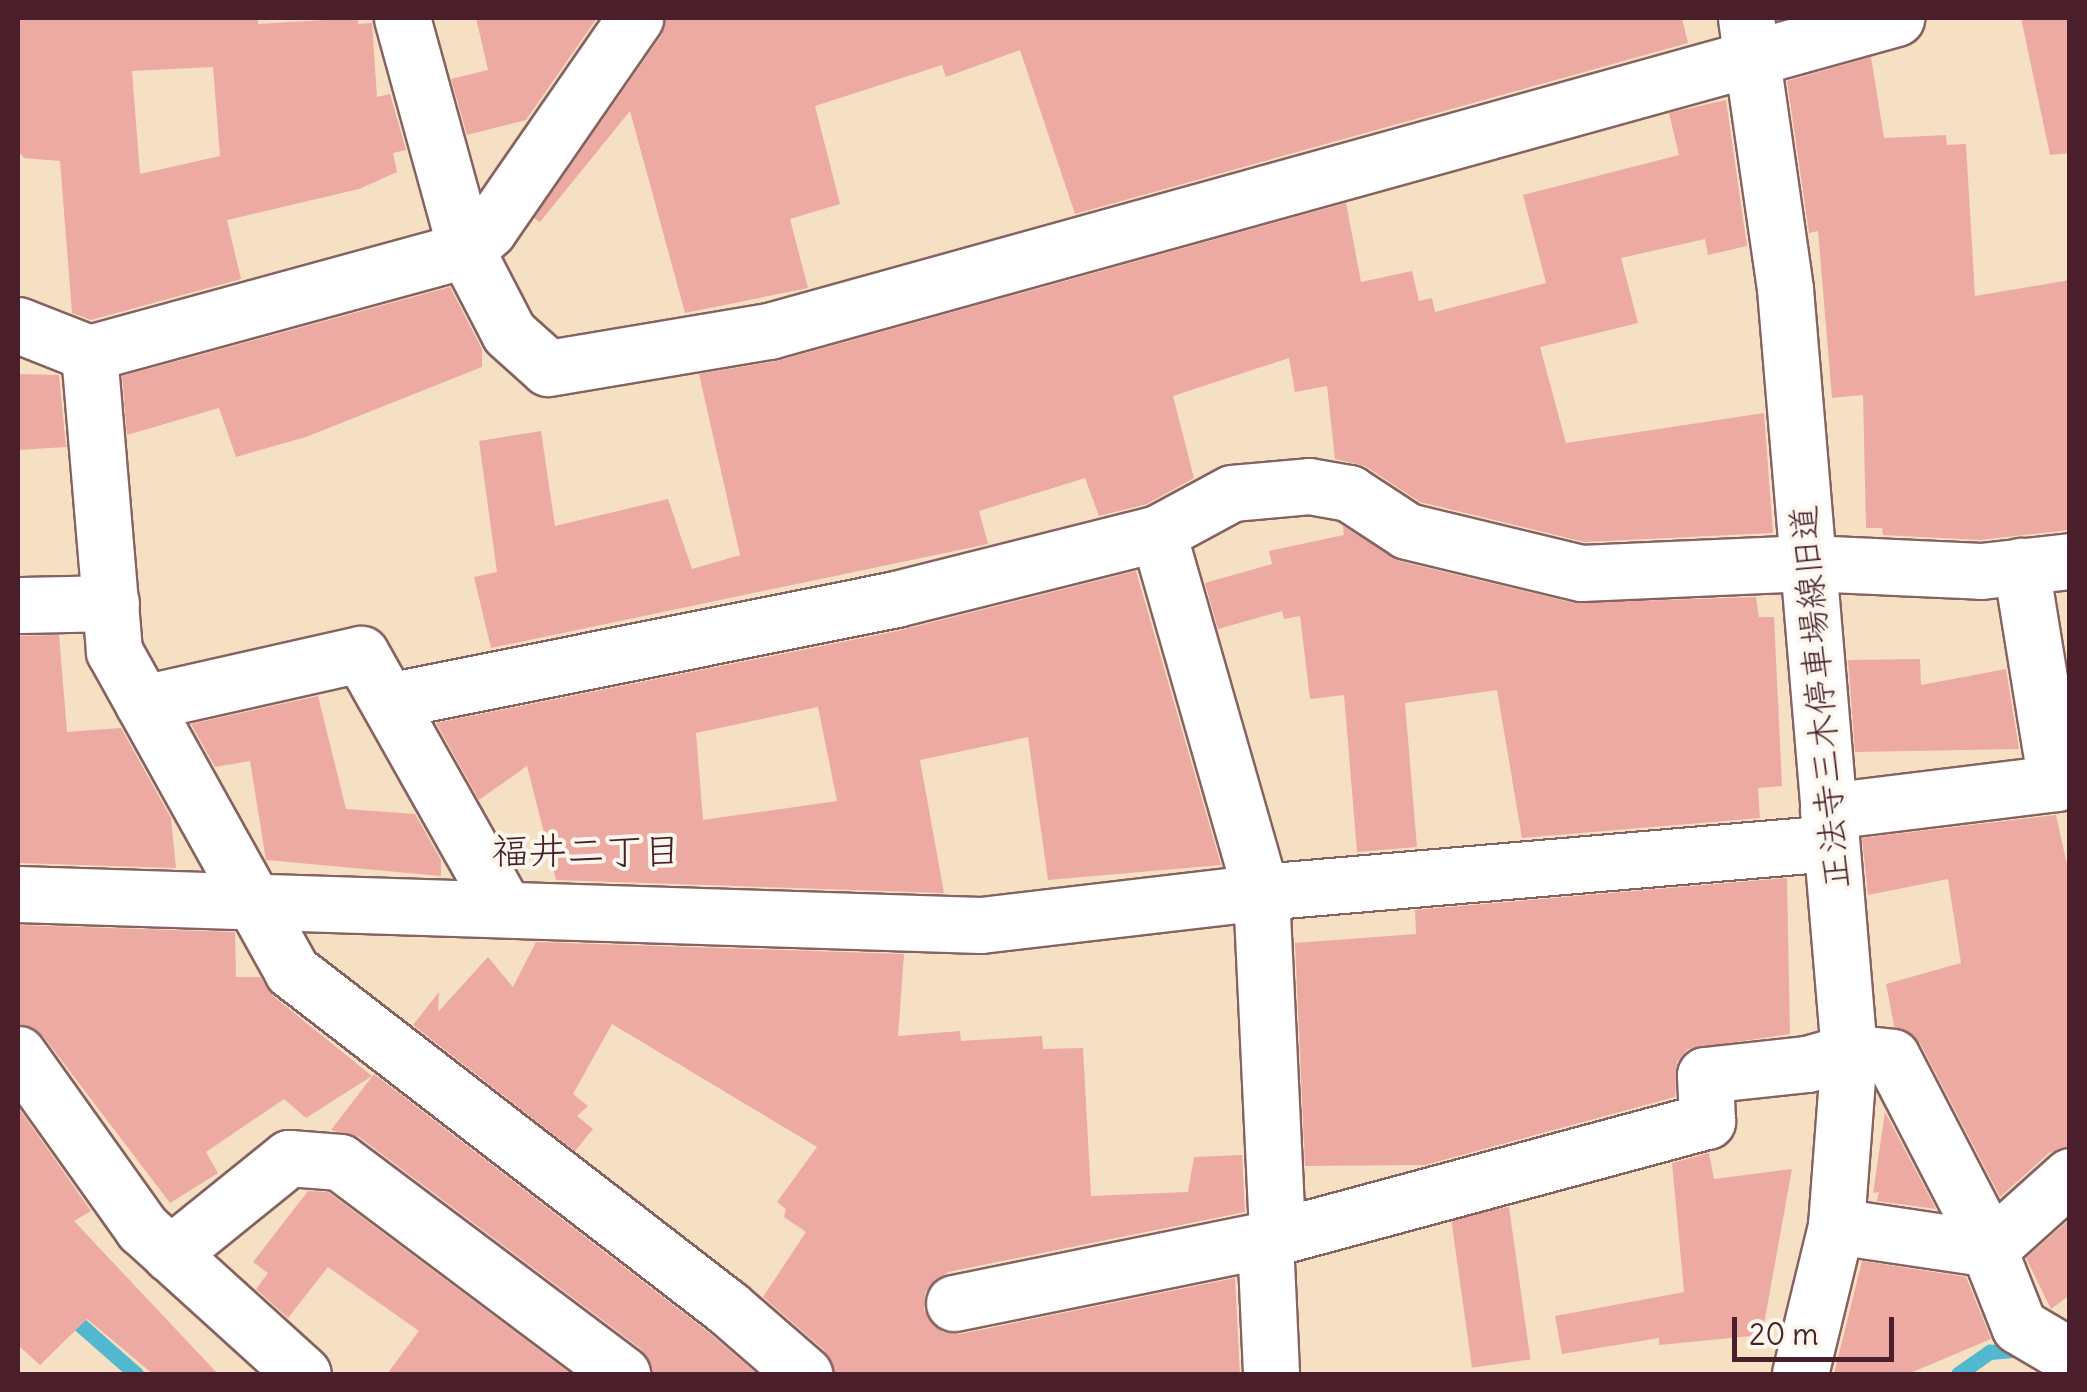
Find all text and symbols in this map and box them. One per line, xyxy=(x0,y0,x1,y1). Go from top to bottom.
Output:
street label: 正法寺三木停車場線旧道 xyxy=(1781,503,1857,891)
district label: 福井二丁目 xyxy=(491,828,681,874)
scale bar xyxy=(1737,1297,1900,1359)
text: 20 m xyxy=(1749,1315,1819,1353)

